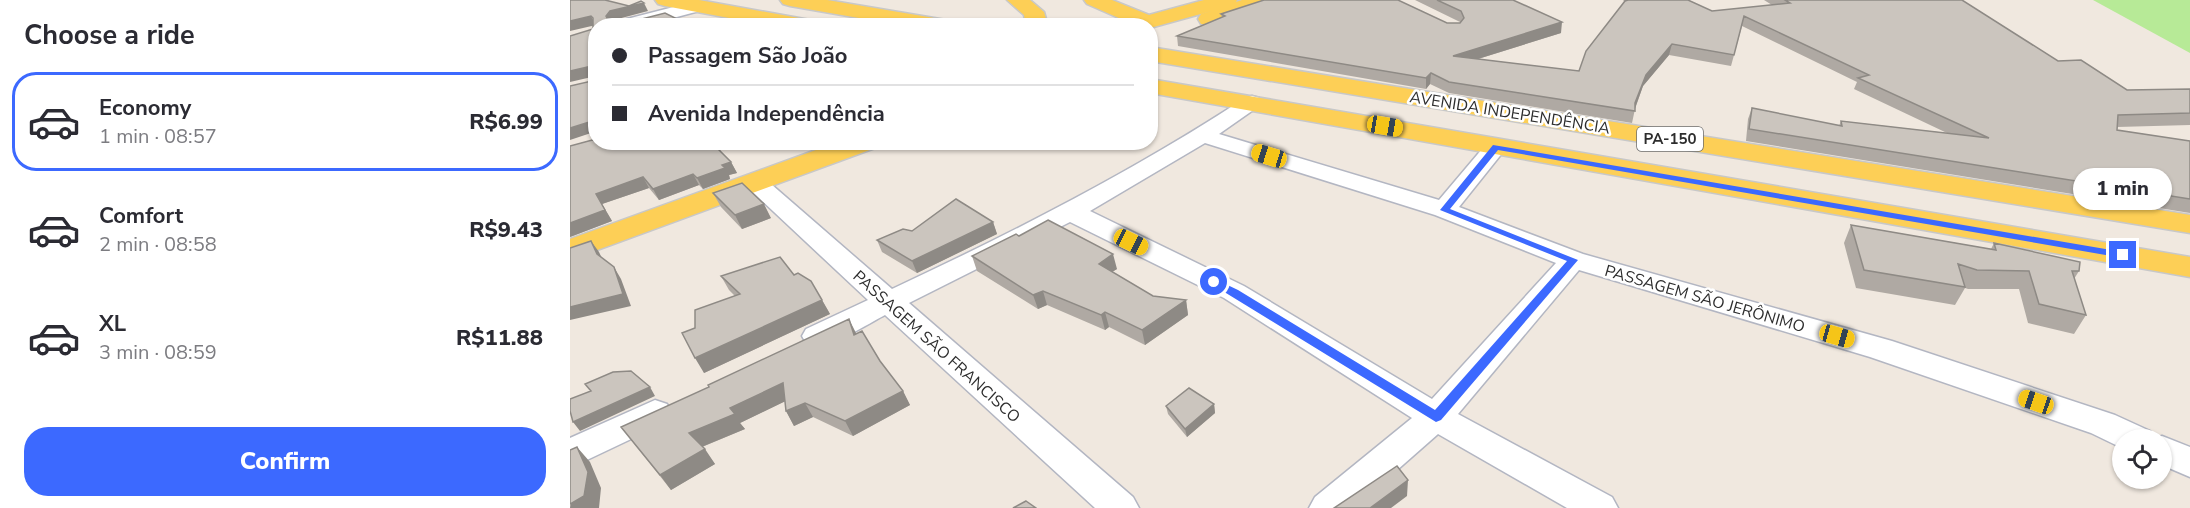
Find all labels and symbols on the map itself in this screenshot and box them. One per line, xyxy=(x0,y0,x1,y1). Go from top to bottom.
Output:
street label: AVENIDA INDEPENDÊNCIA xyxy=(1408,86,1612,140)
car xyxy=(1366,114,1404,138)
road number: PA-150 xyxy=(1637,127,1703,151)
car xyxy=(1249,142,1289,170)
callout: 1 min xyxy=(2074,168,2172,210)
car xyxy=(1111,226,1151,258)
route end xyxy=(2109,241,2136,268)
street label: PASSAGEM SÃO JERÔNIMO xyxy=(1602,260,1807,338)
street label: PASSAGEM SÃO FRANCISCO xyxy=(848,266,1025,428)
route start xyxy=(1200,268,1227,295)
car xyxy=(1817,322,1857,350)
car xyxy=(2016,388,2056,416)

